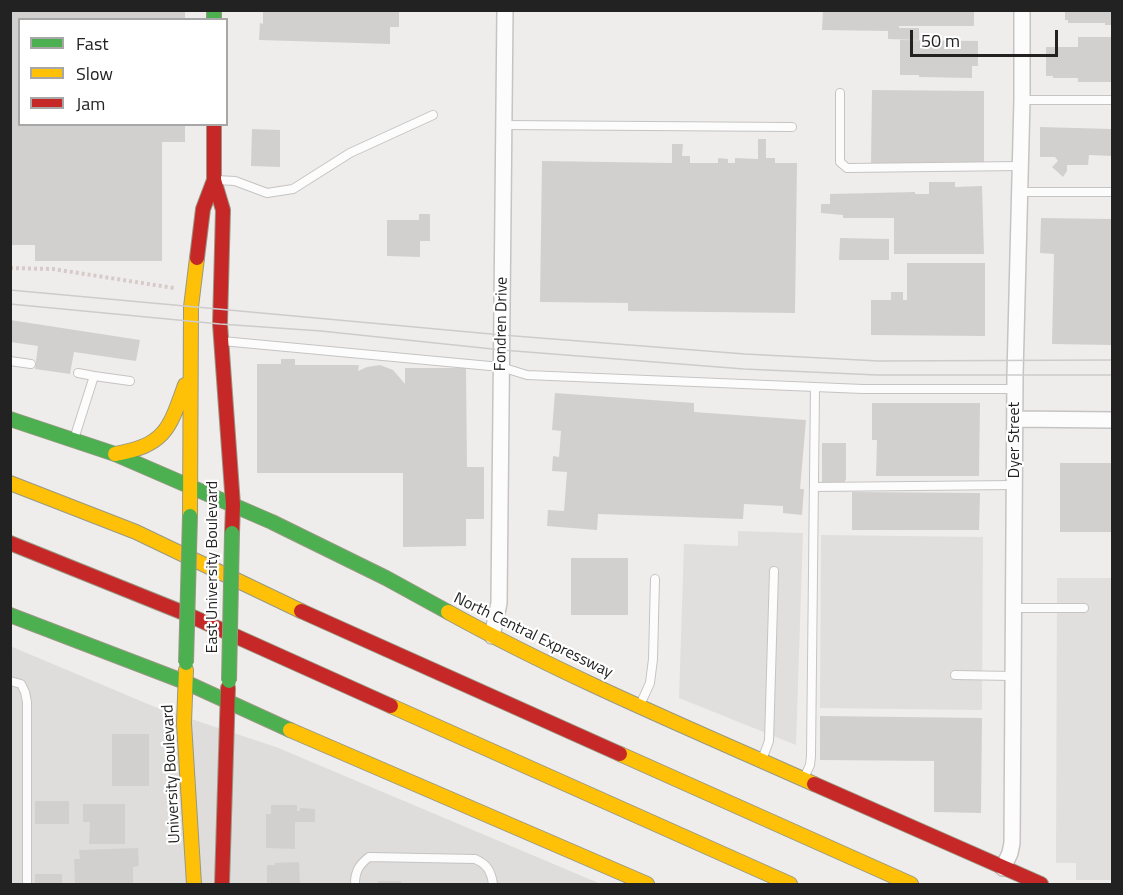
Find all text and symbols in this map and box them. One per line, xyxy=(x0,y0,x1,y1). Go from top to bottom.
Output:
legend xyxy=(18,18,228,126)
scale bar xyxy=(913,18,1062,56)
text: 50 m xyxy=(921,27,960,54)
text: Fast xyxy=(76,30,109,57)
text: Slow xyxy=(76,60,113,87)
text: Jam xyxy=(76,90,105,117)
street label: Fondren Drive xyxy=(492,277,512,371)
street label: Dyer Street xyxy=(1005,402,1025,478)
street label: East University Boulevard xyxy=(203,481,223,653)
street label: North Central Expressway xyxy=(450,589,616,683)
street label: University Boulevard xyxy=(159,704,185,844)

